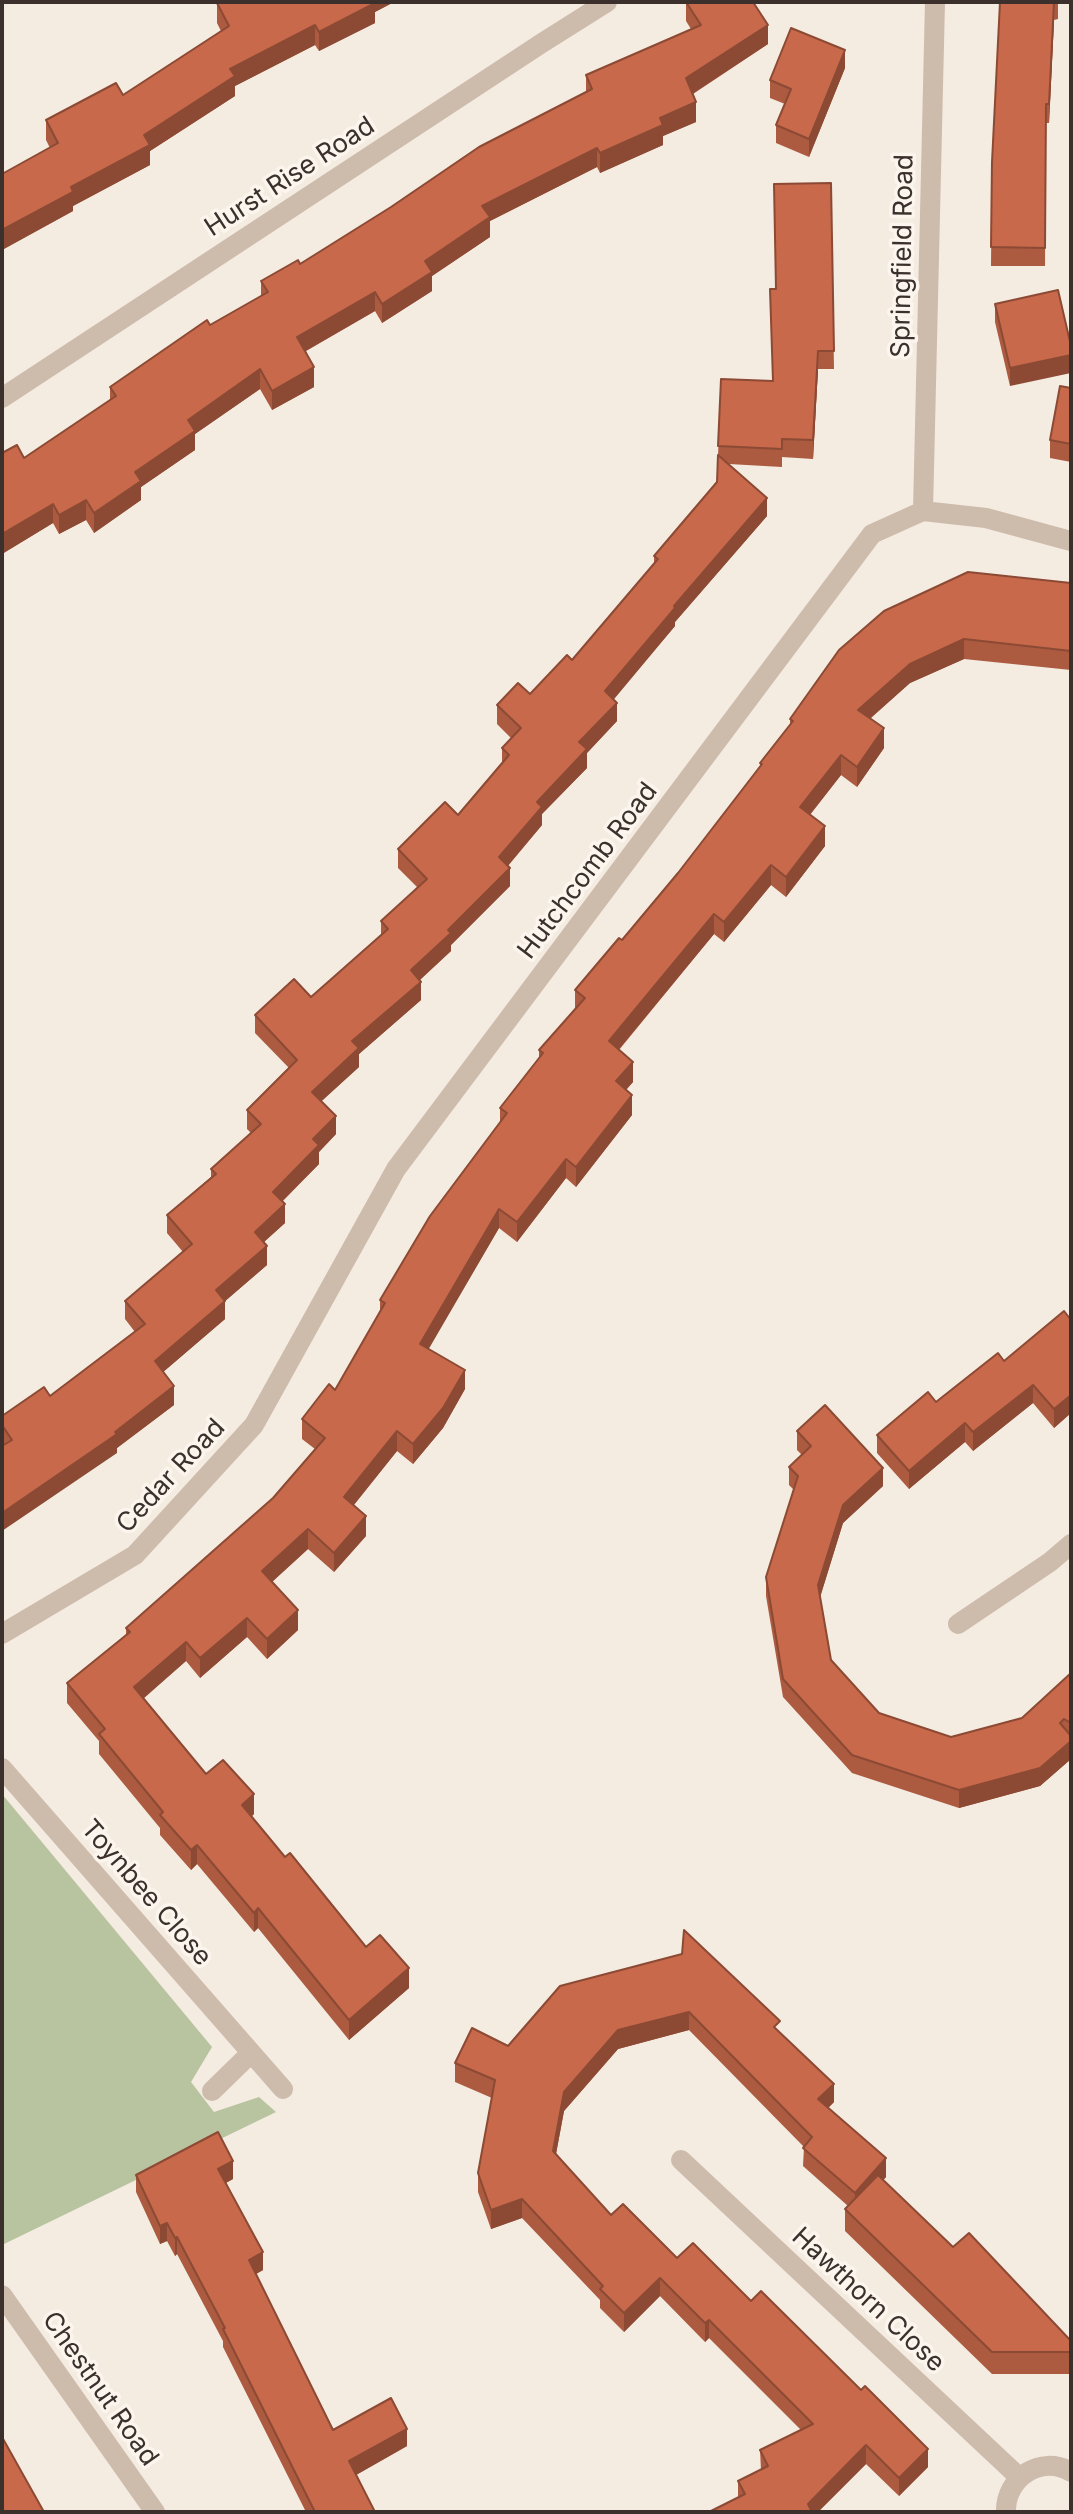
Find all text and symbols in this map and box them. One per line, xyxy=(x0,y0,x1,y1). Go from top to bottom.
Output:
street label: Hurst Rise Road xyxy=(199,111,381,243)
street label: Springfield Road xyxy=(886,154,920,358)
street label: Hutchcomb Road xyxy=(512,777,664,965)
street label: Cedar Road xyxy=(110,1413,232,1539)
street label: Toynbee Close xyxy=(74,1814,218,1972)
street label: Hawthorn Close xyxy=(785,2221,951,2379)
street label: Chestnut Road xyxy=(35,2306,165,2472)

